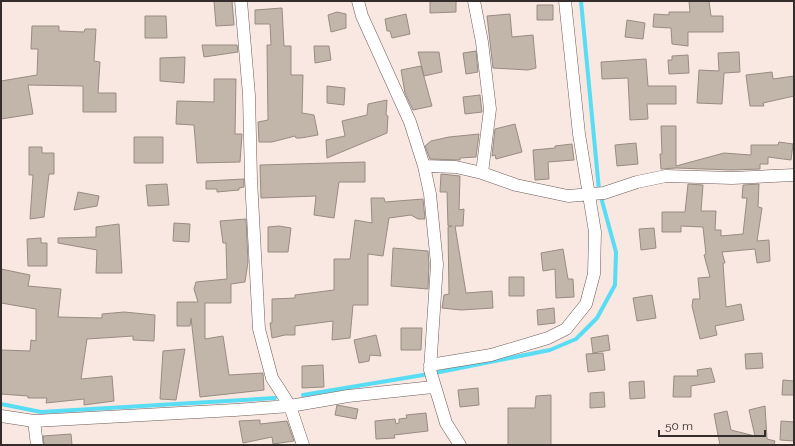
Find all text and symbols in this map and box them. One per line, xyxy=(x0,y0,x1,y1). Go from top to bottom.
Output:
scale bar xyxy=(659,412,765,438)
text: 50 m xyxy=(665,419,693,433)

